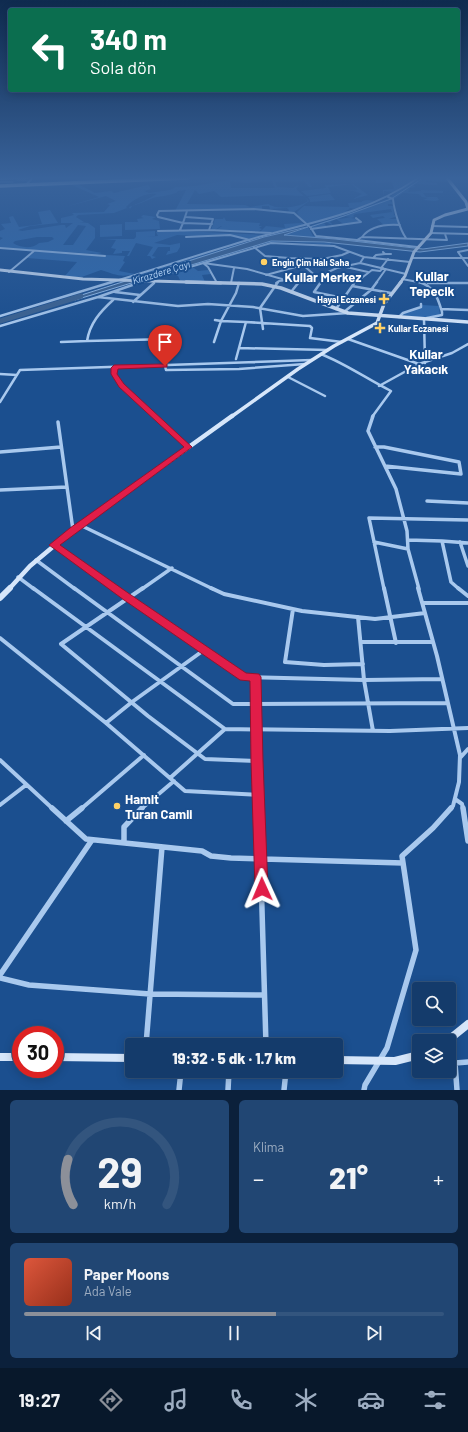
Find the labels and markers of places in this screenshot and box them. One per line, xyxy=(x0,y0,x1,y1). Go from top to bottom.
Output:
marker: Engin Çim Halı Saha xyxy=(259,257,269,267)
place label: Engin Çim Halı Saha xyxy=(272,257,349,268)
place label: Hayal Eczanesi xyxy=(317,294,376,305)
marker: Hayal Eczanesi xyxy=(379,294,389,304)
marker: Kullar Eczanesi xyxy=(375,323,385,333)
place label: Kullar Eczanesi xyxy=(388,323,448,334)
pin xyxy=(148,325,182,366)
place label: Hamit Turan Camii xyxy=(125,791,192,822)
marker: Hamit Turan Camii xyxy=(112,801,122,811)

